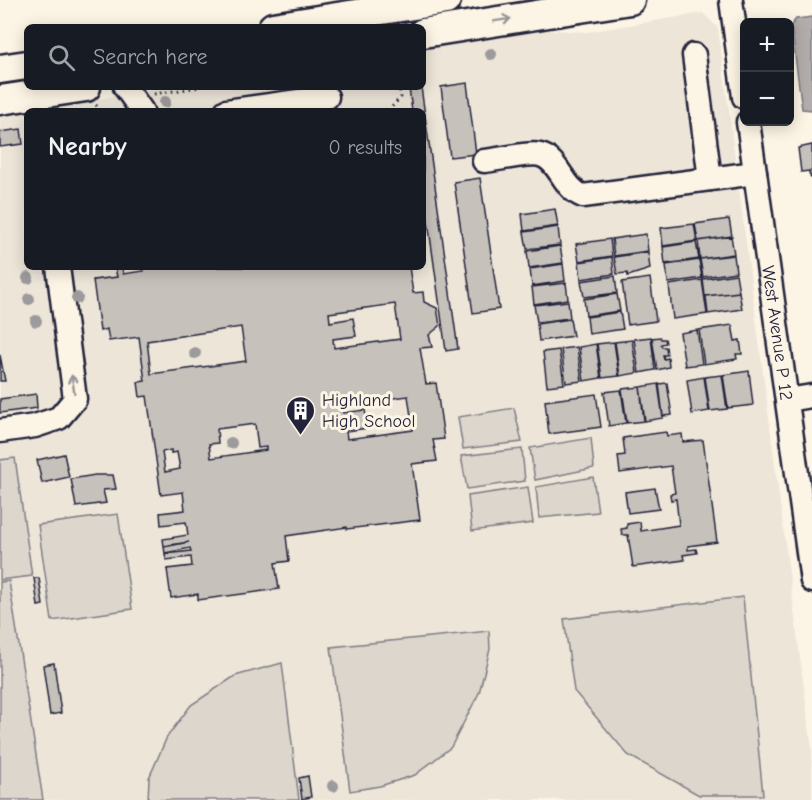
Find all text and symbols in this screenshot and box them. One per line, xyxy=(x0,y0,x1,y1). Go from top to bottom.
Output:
one-way arrow xyxy=(491,15,511,26)
map controls xyxy=(740,18,794,126)
button: + xyxy=(740,18,794,72)
search box xyxy=(24,24,426,90)
icon: search xyxy=(45,41,78,74)
text: Search here xyxy=(93,44,208,70)
button: − xyxy=(740,72,794,126)
text: Nearby xyxy=(48,132,127,162)
text: 0 results xyxy=(329,136,402,159)
street label: West Avenue P 12 xyxy=(758,264,797,402)
one-way arrow xyxy=(67,375,78,395)
place label: Highland High School xyxy=(322,390,416,432)
building icon: Highland High School xyxy=(285,394,317,436)

